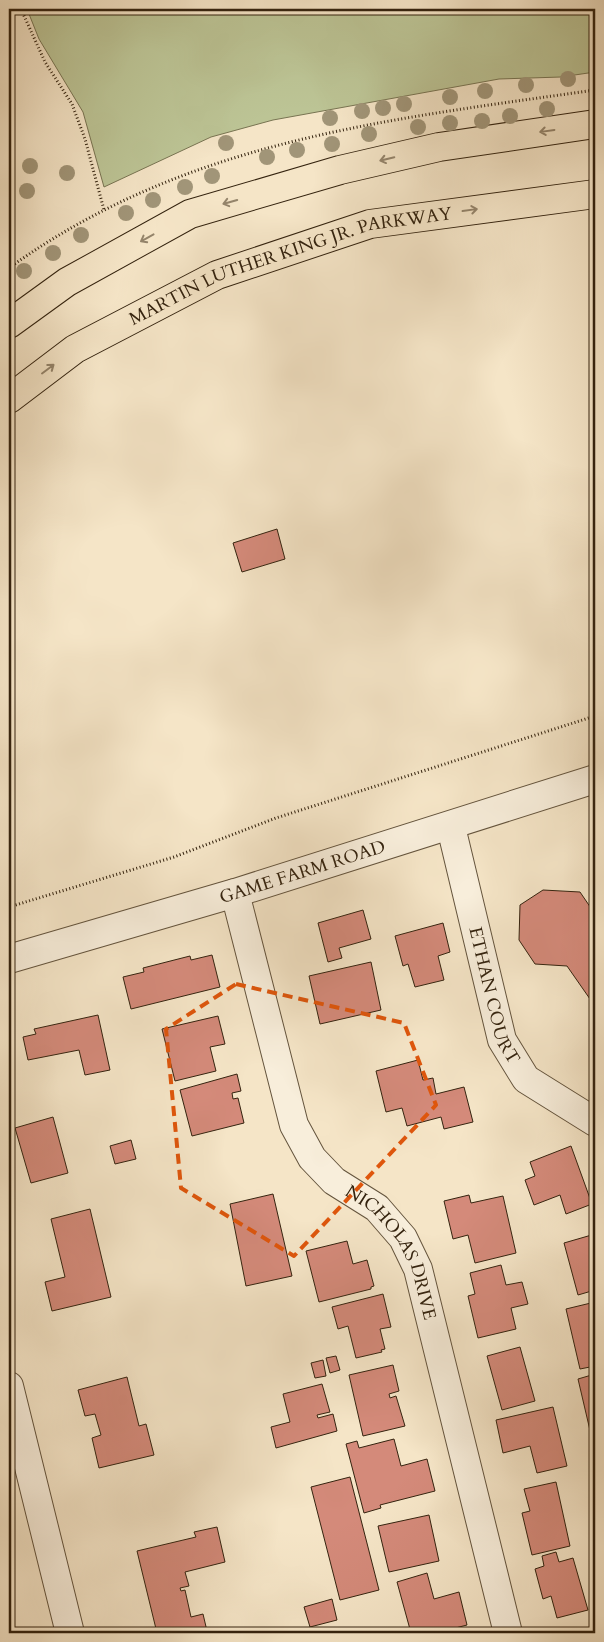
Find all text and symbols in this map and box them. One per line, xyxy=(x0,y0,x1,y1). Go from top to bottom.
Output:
one-way arrow xyxy=(539,127,555,137)
one-way arrow xyxy=(380,155,396,164)
one-way arrow xyxy=(223,198,239,208)
street label: MARTIN LUTHER KING JR. PARKWAY xyxy=(125,201,454,331)
one-way arrow xyxy=(462,205,478,215)
one-way arrow xyxy=(140,233,155,243)
one-way arrow xyxy=(41,364,54,375)
street label: GAME FARM ROAD xyxy=(216,834,388,909)
street label: ETHAN COURT xyxy=(463,924,526,1069)
street label: NICHOLAS DRIVE xyxy=(341,1179,443,1322)

